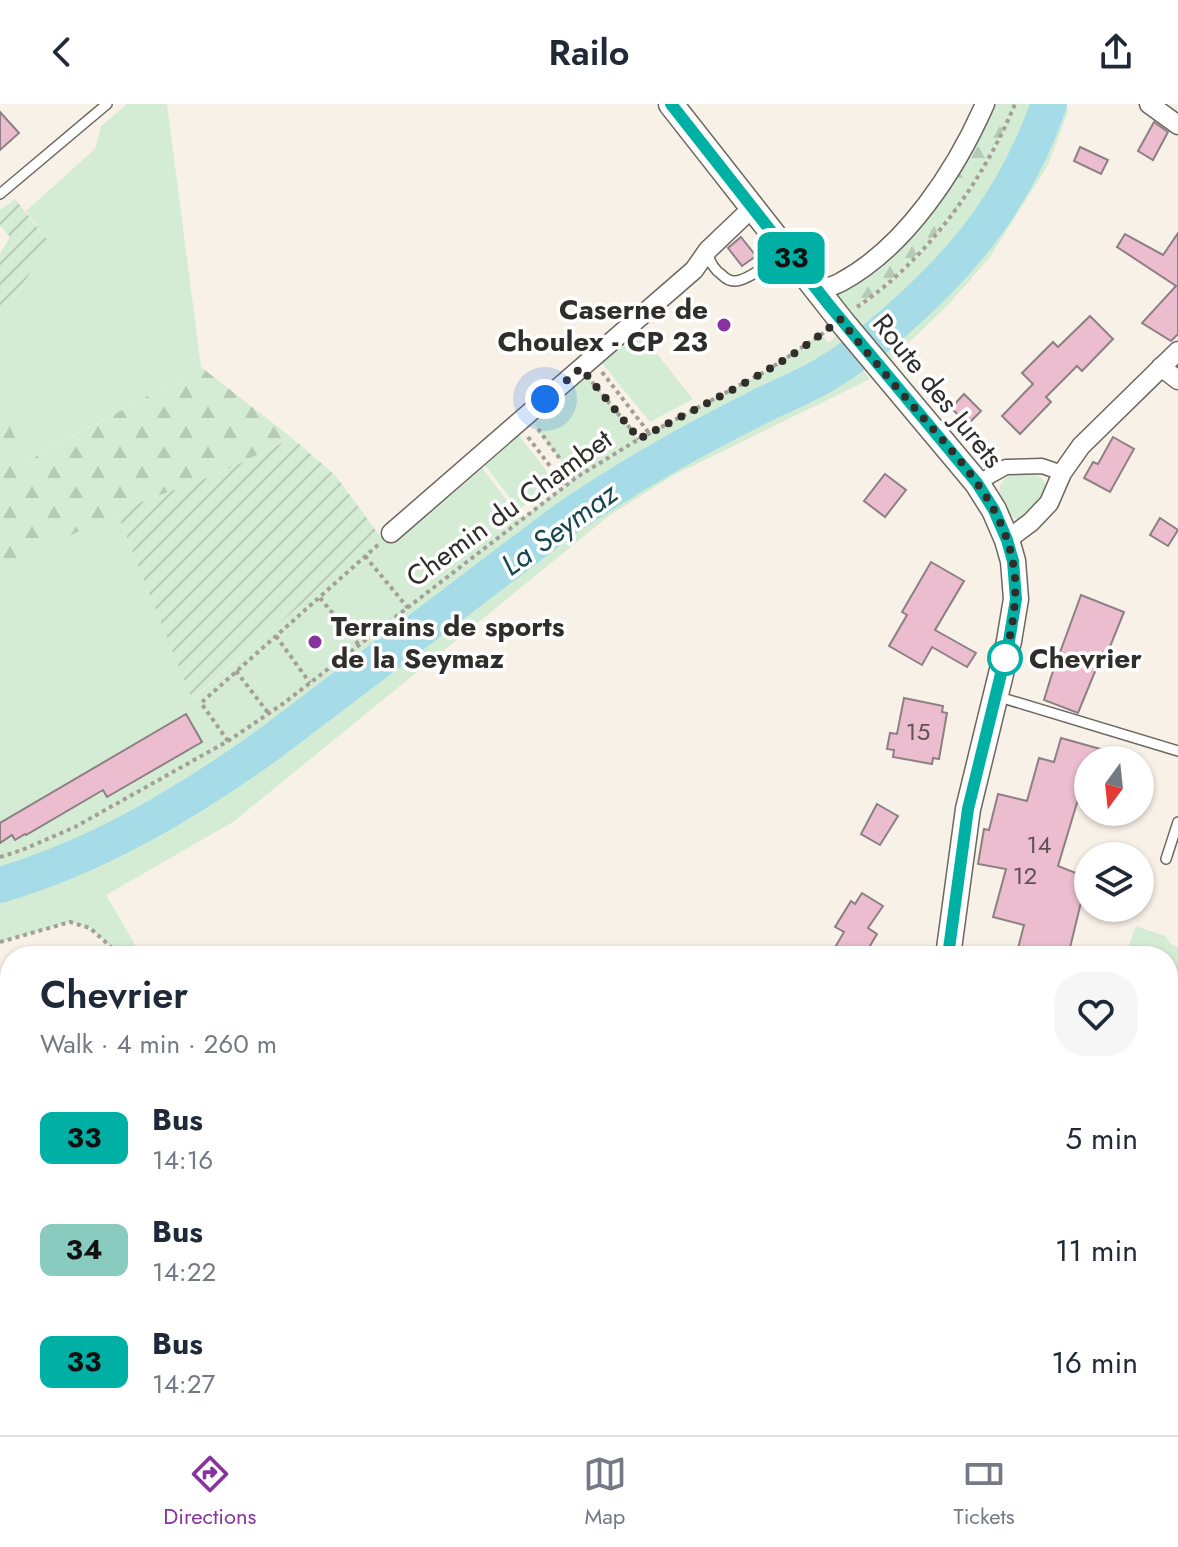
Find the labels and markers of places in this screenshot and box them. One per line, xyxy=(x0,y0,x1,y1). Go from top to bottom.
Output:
place label: Caserne de Choulex - CP 23 xyxy=(497,289,708,362)
marker: Caserne de Choulex - CP 23 xyxy=(715,316,733,334)
place label: Terrains de sports de la Seymaz xyxy=(331,606,565,679)
marker: Terrains de sports de la Seymaz xyxy=(306,633,324,651)
place label: Chevrier xyxy=(1029,638,1142,679)
marker: Chevrier xyxy=(988,641,1022,675)

